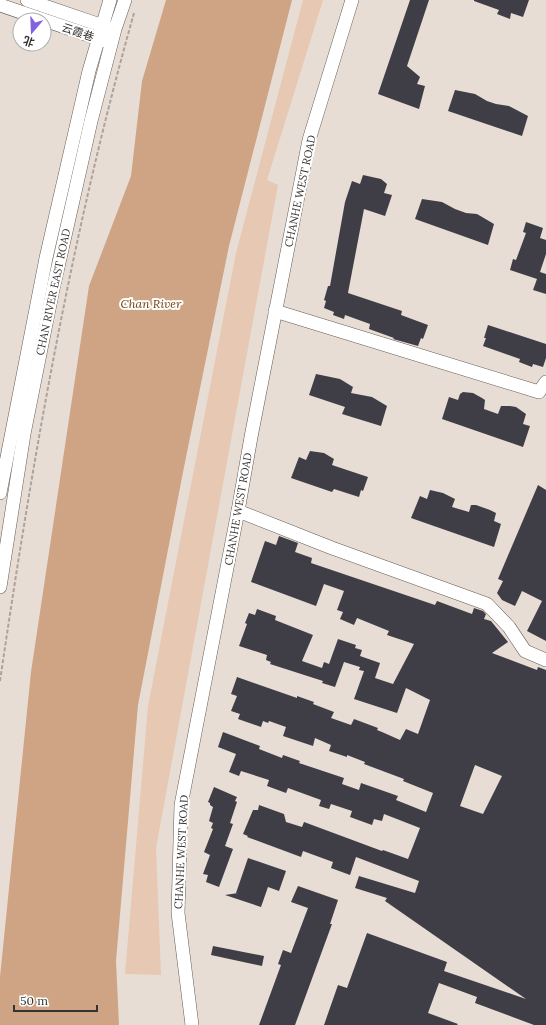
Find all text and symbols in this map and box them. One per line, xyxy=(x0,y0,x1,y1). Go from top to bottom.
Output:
north arrow xyxy=(12,12,52,52)
street label: 云霞巷 xyxy=(60,20,96,44)
text: 北 xyxy=(21,33,36,50)
street label: CHANHE WEST ROAD xyxy=(281,134,319,248)
street label: CHAN RIVER EAST ROAD xyxy=(33,227,73,357)
water label: Chan River xyxy=(120,296,182,311)
street label: CHANHE WEST ROAD xyxy=(221,451,255,567)
street label: CHANHE WEST ROAD xyxy=(171,795,191,909)
scale bar xyxy=(14,987,97,1013)
text: 50 m xyxy=(20,993,48,1008)

